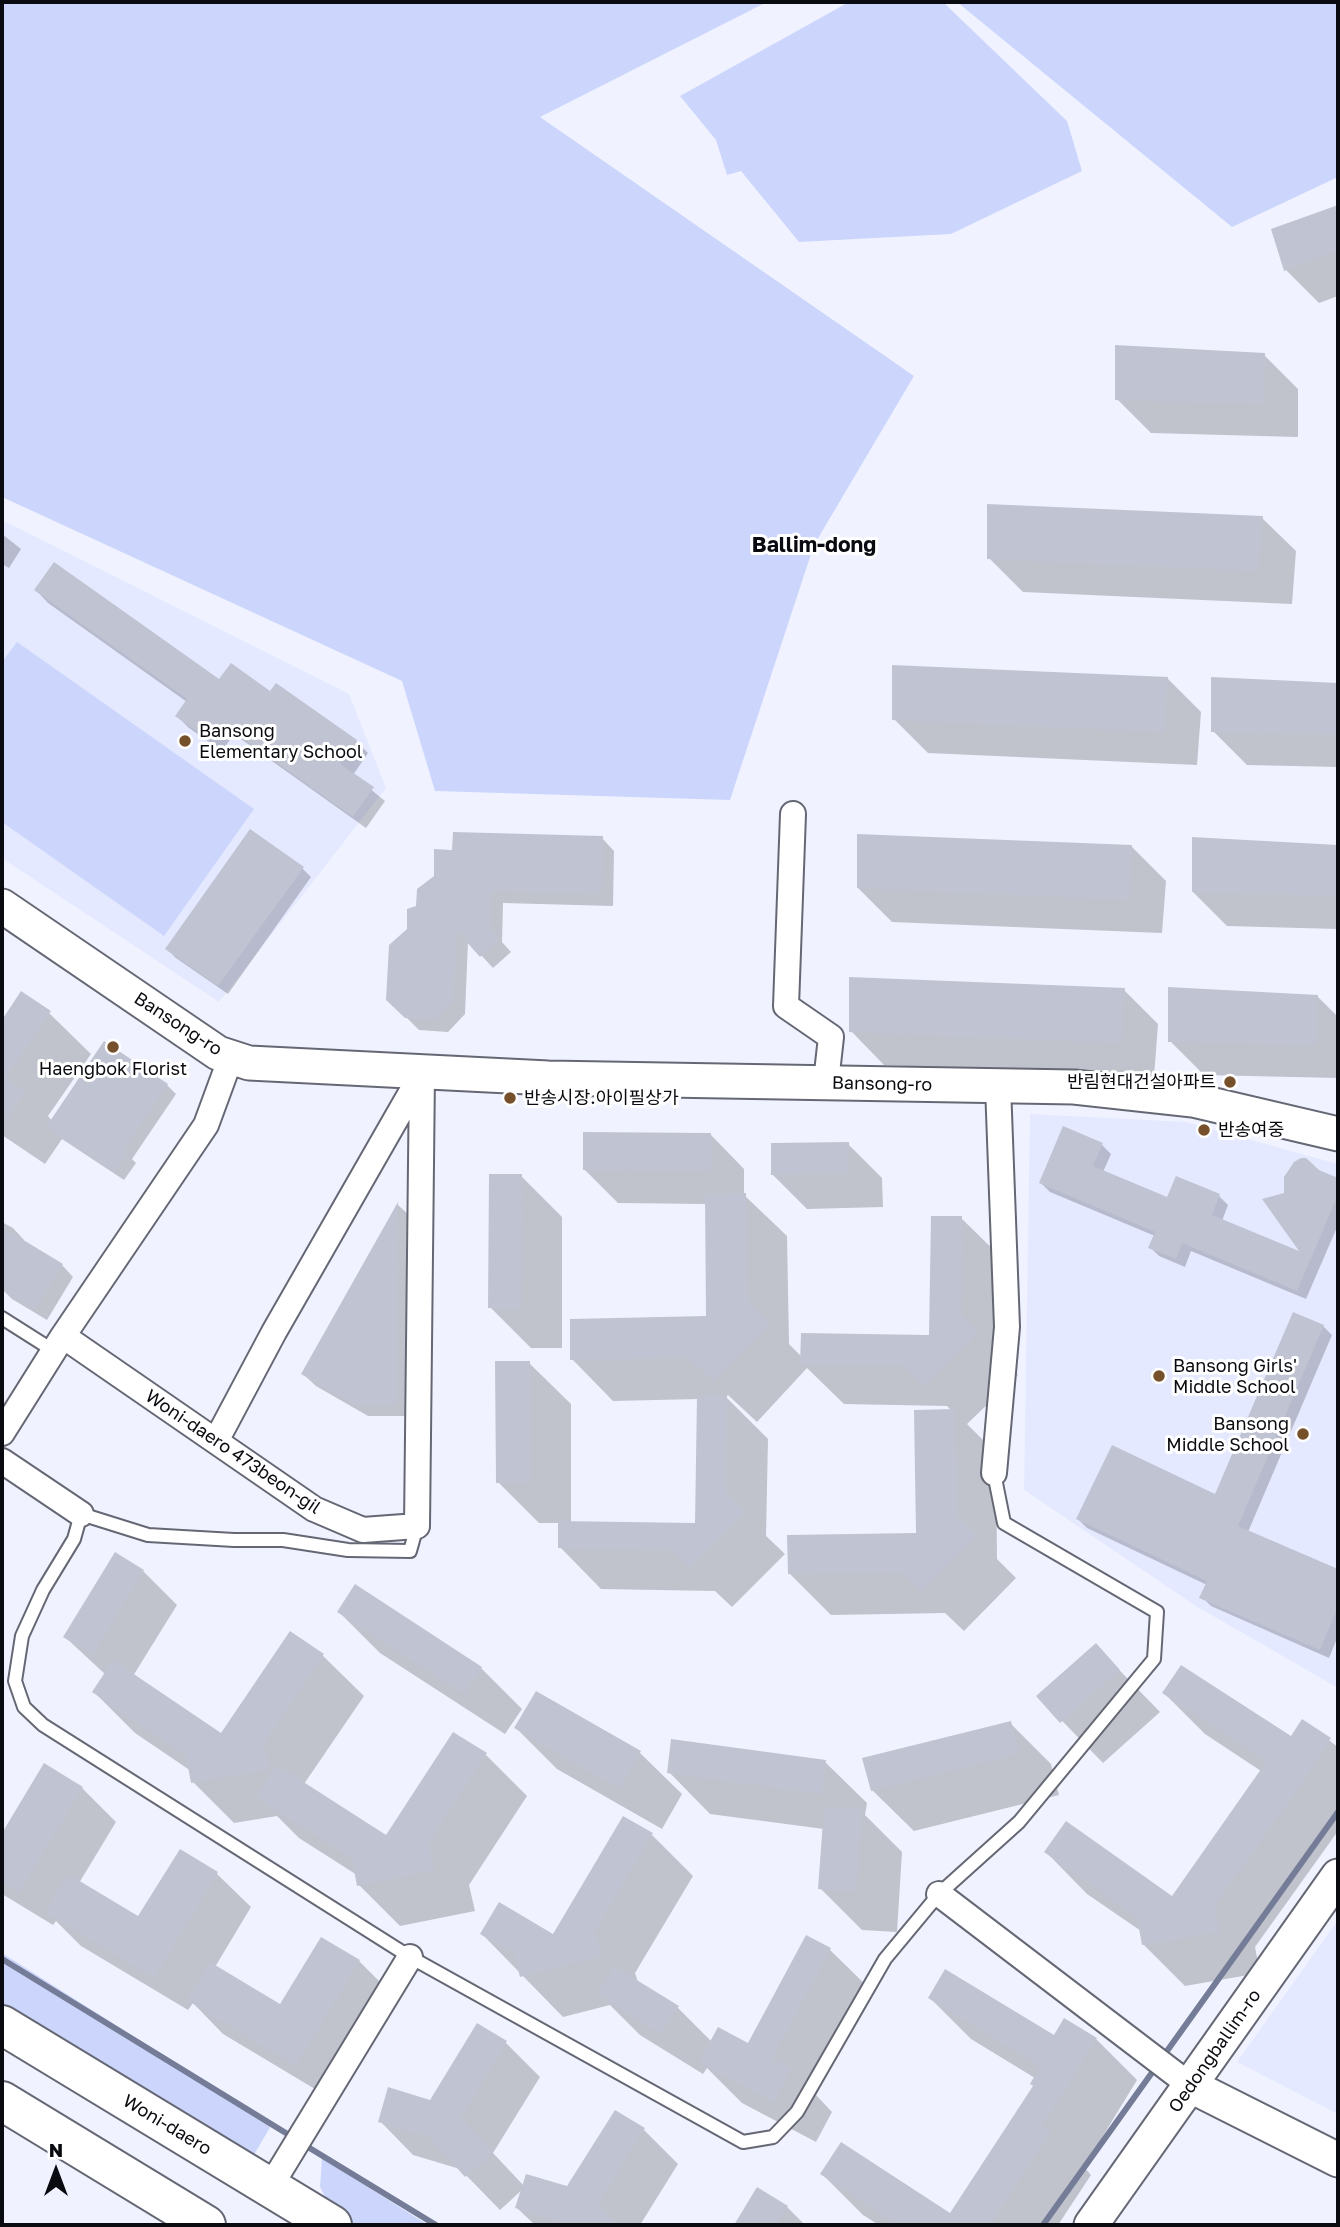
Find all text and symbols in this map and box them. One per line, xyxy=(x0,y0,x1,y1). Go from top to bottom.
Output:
district label: Ballim-dong xyxy=(752,532,876,558)
place label: Bansong Elementary School xyxy=(199,720,363,762)
marker: Bansong Elementary School xyxy=(177,733,193,749)
street label: Bansong-ro xyxy=(130,988,226,1060)
marker: Haengbok Florist xyxy=(105,1039,121,1055)
place label: Haengbok Florist xyxy=(39,1058,187,1080)
place label: 반림현대건설아파트 xyxy=(1067,1071,1216,1093)
street label: Bansong-ro xyxy=(832,1072,932,1096)
marker: 반림현대건설아파트 xyxy=(1222,1074,1238,1090)
place label: 반송시장.아이필상가 xyxy=(524,1087,678,1109)
marker: 반송시장.아이필상가 xyxy=(502,1090,518,1106)
place label: 반송여중 xyxy=(1218,1119,1284,1141)
marker: 반송여중 xyxy=(1196,1122,1212,1138)
place label: Bansong Girls' Middle School xyxy=(1173,1355,1297,1398)
marker: Bansong Girls' Middle School xyxy=(1151,1368,1167,1384)
street label: Woni-daero 473beon-gil xyxy=(141,1385,325,1519)
place label: Bansong Middle School xyxy=(1166,1413,1289,1456)
marker: Bansong Middle School xyxy=(1295,1426,1311,1442)
street label: Oedongballim-ro xyxy=(1164,1985,1266,2117)
street label: Woni-daero xyxy=(119,2090,215,2160)
north arrow xyxy=(21,2136,91,2206)
text: N xyxy=(49,2138,63,2161)

